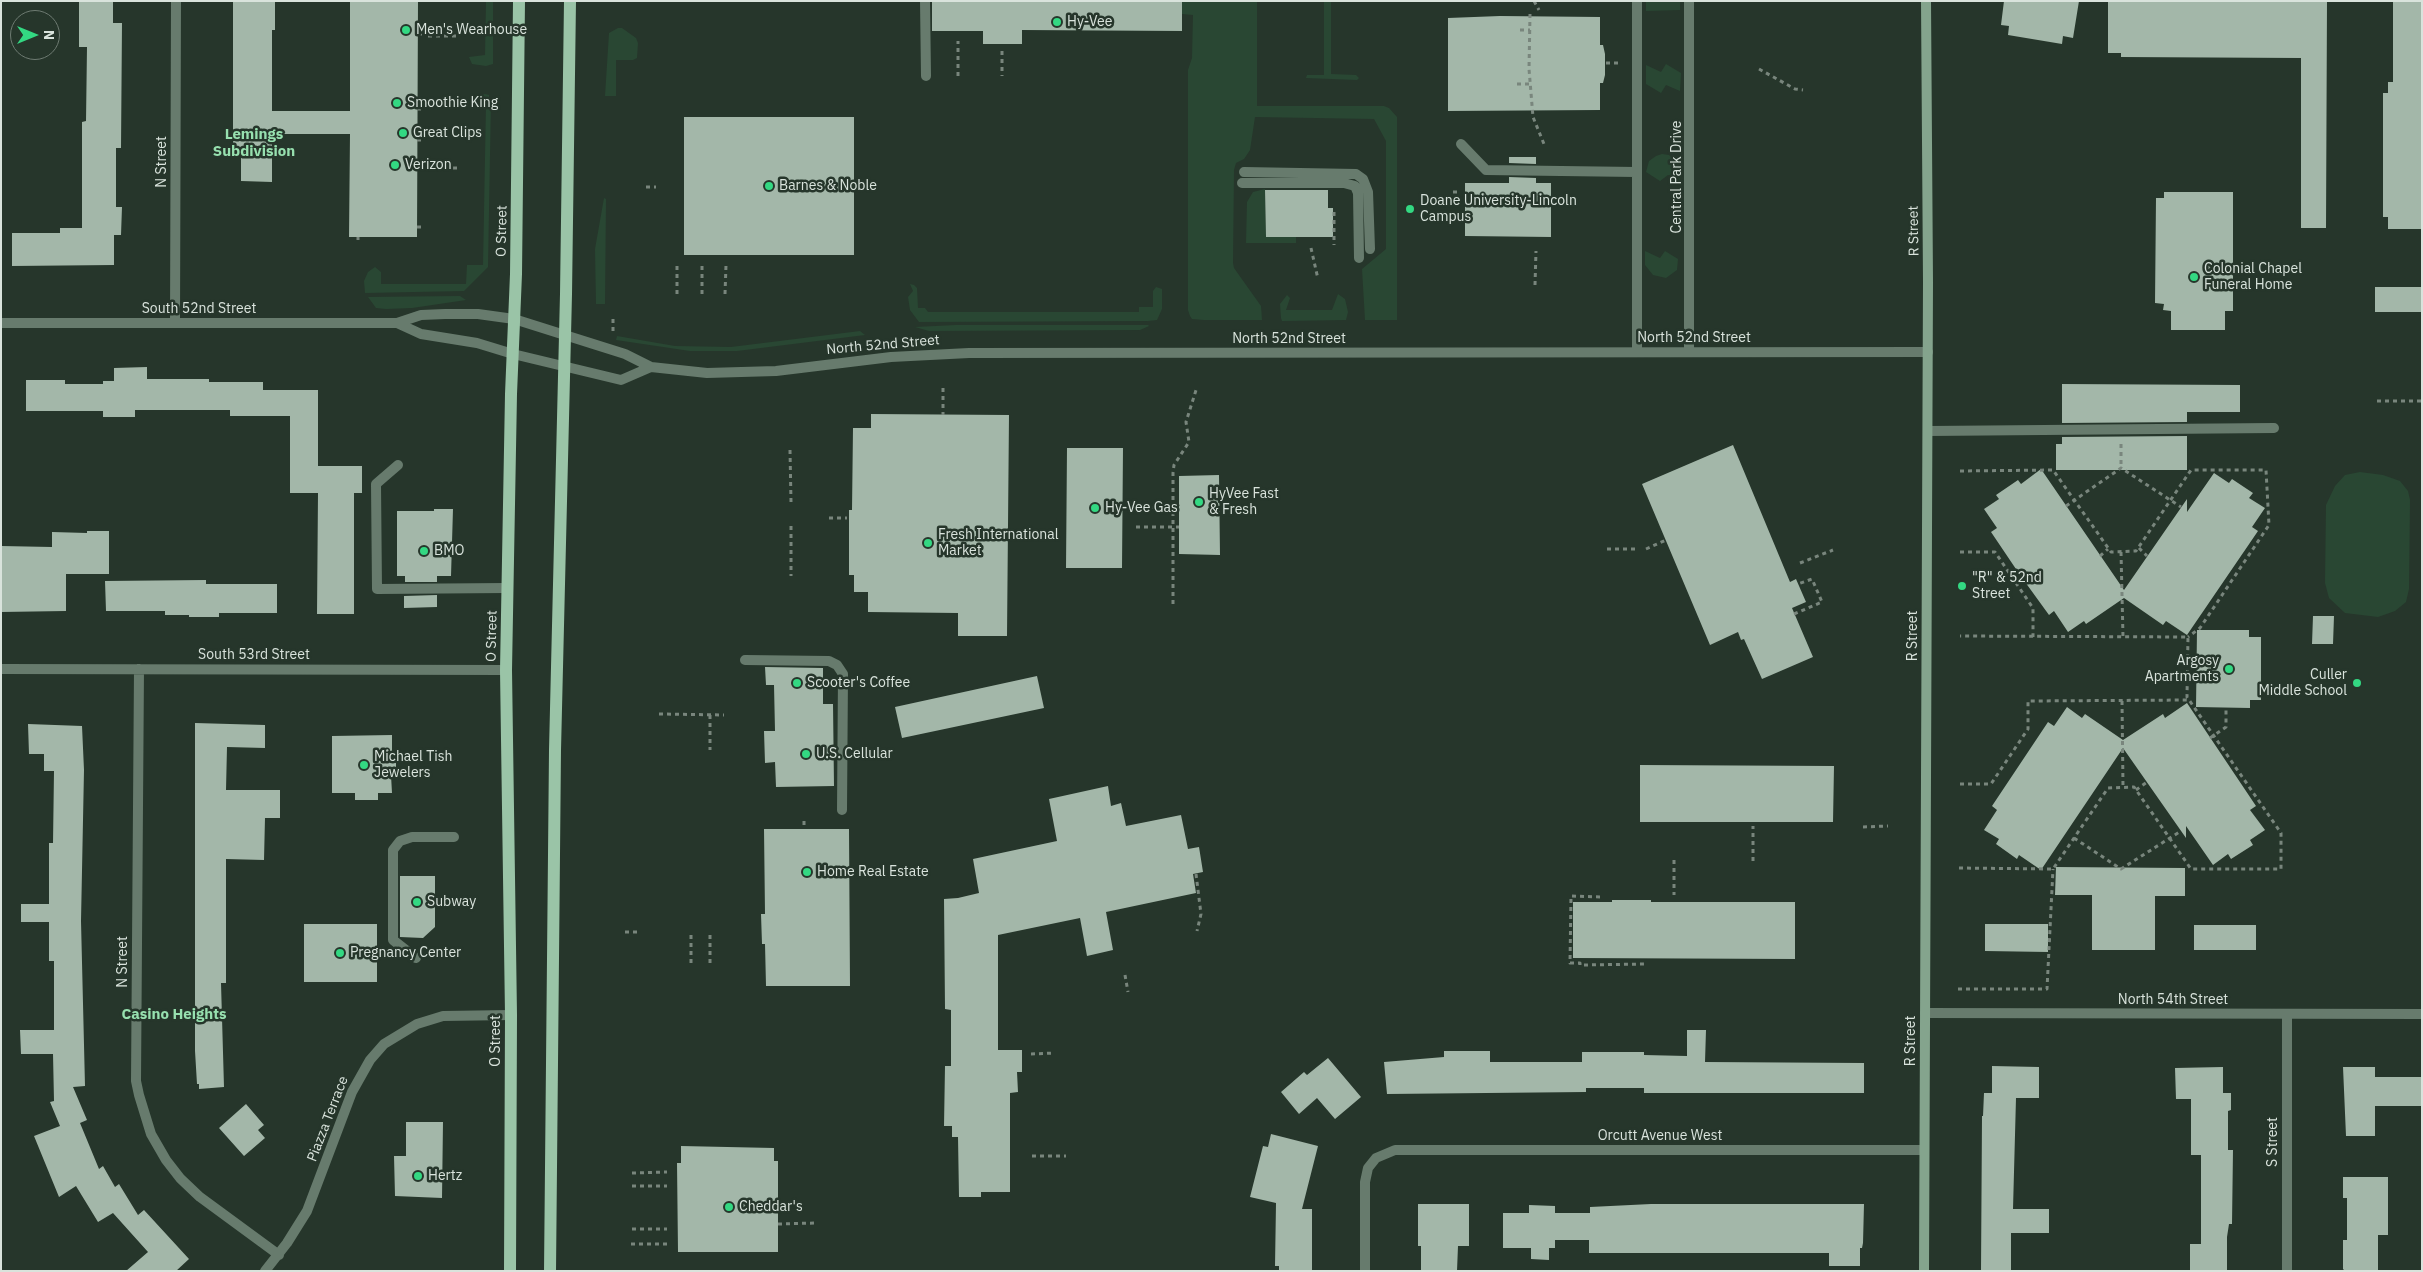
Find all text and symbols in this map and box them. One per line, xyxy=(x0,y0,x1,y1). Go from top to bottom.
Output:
north arrow xyxy=(10,10,60,60)
place label: Hy-Vee xyxy=(1067,14,1112,30)
marker: Hy-Vee xyxy=(1051,16,1063,28)
place label: Men's Wearhouse xyxy=(416,22,527,38)
marker: Men's Wearhouse xyxy=(400,24,412,36)
text: N xyxy=(40,30,58,40)
place label: Smoothie King xyxy=(407,95,498,111)
marker: Smoothie King xyxy=(391,97,403,109)
street label: Central Park Drive xyxy=(1669,120,1685,234)
place label: Great Clips xyxy=(413,125,482,141)
district label: Lemings Subdivision xyxy=(213,126,295,161)
marker: Great Clips xyxy=(397,127,409,139)
street label: N Street xyxy=(154,136,170,188)
place label: Verizon xyxy=(405,157,452,173)
marker: Verizon xyxy=(389,159,401,171)
place label: Barnes & Noble xyxy=(779,178,877,194)
marker: Barnes & Noble xyxy=(763,180,775,192)
place label: Doane University-Lincoln Campus xyxy=(1420,193,1577,226)
marker: Doane University-Lincoln Campus xyxy=(1404,203,1416,215)
street label: O Street xyxy=(493,205,511,257)
street label: R Street xyxy=(1905,206,1923,256)
place label: Colonial Chapel Funeral Home xyxy=(2204,261,2302,294)
marker: Colonial Chapel Funeral Home xyxy=(2188,271,2200,283)
street label: South 52nd Street xyxy=(142,301,256,317)
street label: North 52nd Street xyxy=(1637,330,1751,346)
street label: North 52nd Street xyxy=(1232,331,1346,347)
street label: North 52nd Street xyxy=(826,332,940,358)
place label: HyVee Fast & Fresh xyxy=(1209,486,1279,518)
marker: HyVee Fast & Fresh xyxy=(1193,496,1205,508)
place label: Hy-Vee Gas xyxy=(1105,500,1178,516)
marker: Hy-Vee Gas xyxy=(1089,502,1101,514)
place label: Fresh International Market xyxy=(938,527,1059,560)
marker: Fresh International Market xyxy=(922,537,934,549)
place label: BMO xyxy=(434,543,464,559)
marker: BMO xyxy=(418,545,430,557)
place label: "R" & 52nd Street xyxy=(1972,570,2042,602)
marker: "R" & 52nd Street xyxy=(1956,580,1968,592)
street label: O Street xyxy=(483,610,501,662)
street label: R Street xyxy=(1905,611,1921,661)
street label: South 53rd Street xyxy=(198,647,310,663)
place label: Argosy Apartments xyxy=(2145,653,2219,686)
marker: Argosy Apartments xyxy=(2223,663,2235,675)
place label: Culler Middle School xyxy=(2258,667,2347,700)
place label: Scooter's Coffee xyxy=(807,675,910,691)
marker: Scooter's Coffee xyxy=(791,677,803,689)
marker: Culler Middle School xyxy=(2351,677,2363,689)
place label: U.S. Cellular xyxy=(816,746,893,762)
marker: U.S. Cellular xyxy=(800,748,812,760)
place label: Michael Tish Jewelers xyxy=(374,749,452,782)
marker: Michael Tish Jewelers xyxy=(358,759,370,771)
place label: Home Real Estate xyxy=(817,864,929,880)
marker: Home Real Estate xyxy=(801,866,813,878)
place label: Subway xyxy=(427,894,476,910)
marker: Subway xyxy=(411,896,423,908)
street label: N Street xyxy=(115,936,131,988)
place label: Pregnancy Center xyxy=(350,945,461,961)
marker: Pregnancy Center xyxy=(334,947,346,959)
street label: North 54th Street xyxy=(2118,992,2228,1008)
district label: Casino Heights xyxy=(121,1006,227,1024)
street label: O Street xyxy=(488,1015,504,1067)
street label: R Street xyxy=(1903,1016,1919,1066)
street label: Piazza Terrace xyxy=(304,1074,352,1164)
street label: S Street xyxy=(2265,1117,2281,1167)
street label: Orcutt Avenue West xyxy=(1598,1128,1722,1144)
place label: Hertz xyxy=(428,1168,462,1184)
marker: Hertz xyxy=(412,1170,424,1182)
place label: Cheddar's xyxy=(739,1199,803,1215)
marker: Cheddar's xyxy=(723,1201,735,1213)

